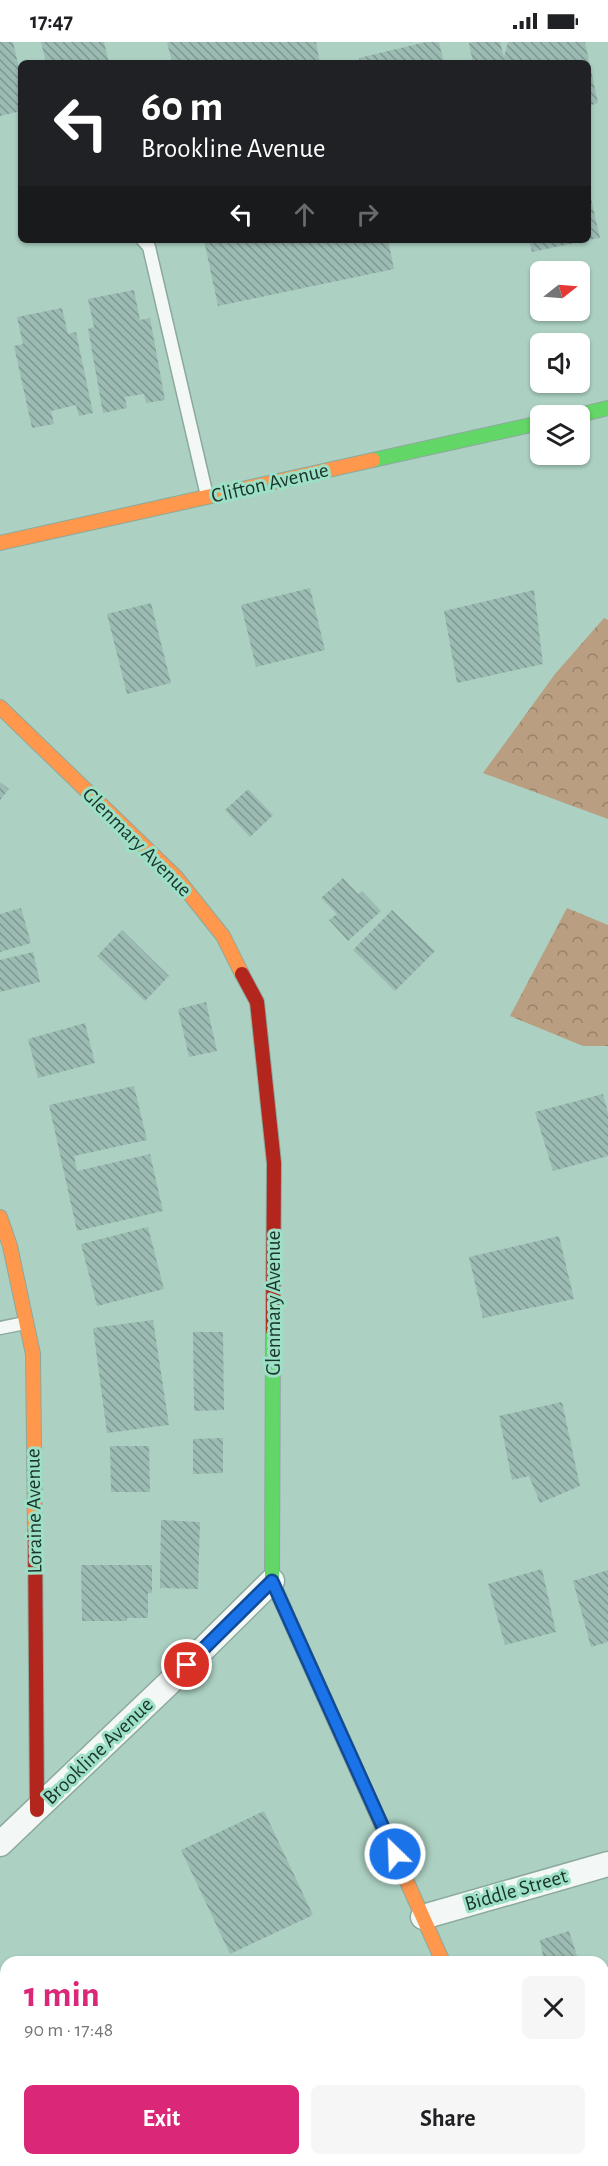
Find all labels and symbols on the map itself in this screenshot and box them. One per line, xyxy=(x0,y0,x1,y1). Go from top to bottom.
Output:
north arrow xyxy=(530,261,590,321)
street label: Clifton Avenue xyxy=(209,459,331,507)
street label: Glenmary Avenue xyxy=(78,783,196,901)
street label: Glenmary Avenue xyxy=(263,1231,284,1375)
street label: Loraine Avenue xyxy=(22,1448,46,1574)
pin xyxy=(161,1639,212,1690)
street label: Brookline Avenue xyxy=(39,1694,157,1808)
position arrow xyxy=(363,1822,427,1886)
street label: Biddle Street xyxy=(462,1865,570,1915)

